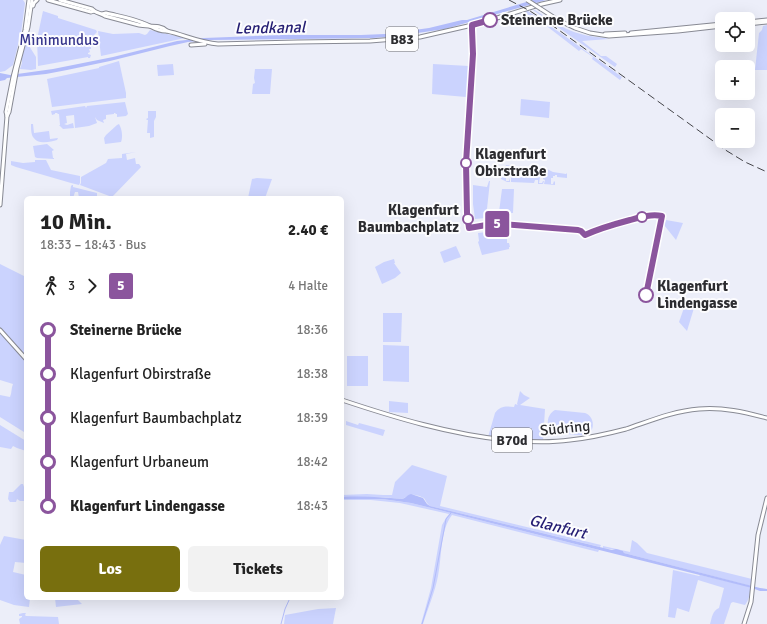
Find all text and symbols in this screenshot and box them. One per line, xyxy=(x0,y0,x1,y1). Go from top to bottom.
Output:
place label: Steinerne Brücke xyxy=(501,11,613,29)
marker: Steinerne Brücke xyxy=(482,12,498,28)
map controls xyxy=(715,12,755,148)
button: locate xyxy=(715,12,755,52)
water label: Lendkanal xyxy=(234,17,307,39)
road number: B83 xyxy=(386,27,418,51)
park label: Minimundus xyxy=(19,31,99,49)
button: + xyxy=(715,60,755,100)
button: − xyxy=(715,108,755,148)
place label: Klagenfurt Obirstraße xyxy=(475,145,547,180)
marker: Klagenfurt Obirstraße xyxy=(460,157,472,169)
place label: Klagenfurt Baumbachplatz xyxy=(358,201,459,236)
text: 10 Min. xyxy=(40,208,112,235)
line badge: 5 xyxy=(484,211,510,237)
unlabelled marker xyxy=(636,211,648,223)
marker: Klagenfurt Baumbachplatz xyxy=(462,213,474,225)
text: 5 xyxy=(493,215,501,232)
text: 2.40 € xyxy=(288,221,328,239)
text: 18:33 – 18:43 · Bus xyxy=(40,237,146,253)
icon: walk xyxy=(40,275,62,297)
icon: forward xyxy=(81,275,103,297)
text: 5 xyxy=(117,277,125,294)
place label: Klagenfurt Lindengasse xyxy=(657,277,738,312)
text: 3 xyxy=(68,278,75,294)
text: 4 Halte xyxy=(288,278,328,294)
marker: Klagenfurt Lindengasse xyxy=(638,287,654,303)
text: Steinerne Brücke xyxy=(70,321,182,339)
text: 18:36 xyxy=(296,322,328,338)
text: Klagenfurt Obirstraße xyxy=(70,365,211,383)
text: 18:38 xyxy=(296,366,328,382)
text: Klagenfurt Baumbachplatz xyxy=(70,409,242,427)
text: 18:39 xyxy=(296,410,328,426)
street label: Südring xyxy=(539,416,591,440)
road number: B70d xyxy=(492,428,532,452)
text: Klagenfurt Urbaneum xyxy=(70,453,209,471)
text: 18:42 xyxy=(296,454,328,470)
text: Klagenfurt Lindengasse xyxy=(70,497,225,515)
text: 18:43 xyxy=(296,498,328,514)
water label: Glanfurt xyxy=(527,510,591,544)
button: Los xyxy=(40,546,180,592)
button: Tickets xyxy=(188,546,328,592)

